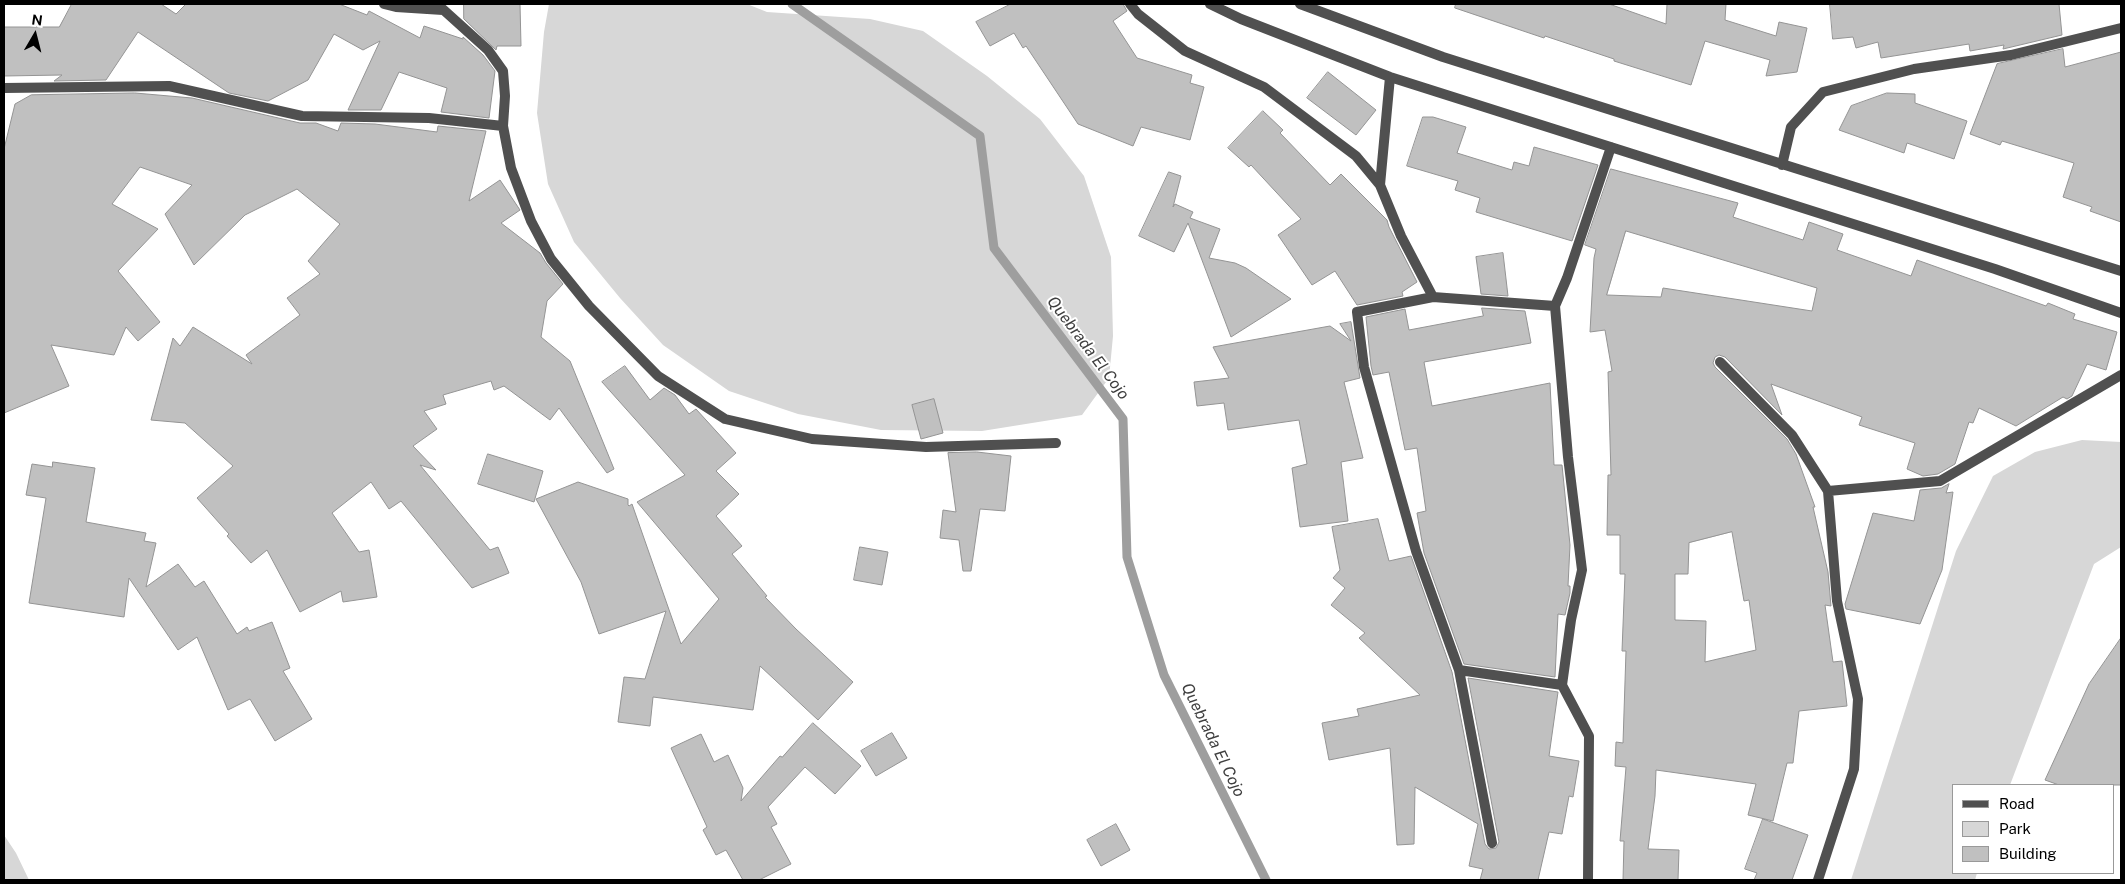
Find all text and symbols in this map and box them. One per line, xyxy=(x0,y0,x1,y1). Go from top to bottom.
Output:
north arrow xyxy=(10,10,60,60)
text: N xyxy=(31,11,44,29)
water label: Quebrada El Cojo xyxy=(1043,293,1133,403)
water label: Quebrada El Cojo xyxy=(1177,680,1249,800)
legend xyxy=(1952,784,2115,874)
text: Road xyxy=(1999,795,2035,812)
text: Park xyxy=(1999,820,2031,837)
text: Building xyxy=(1999,845,2057,862)

